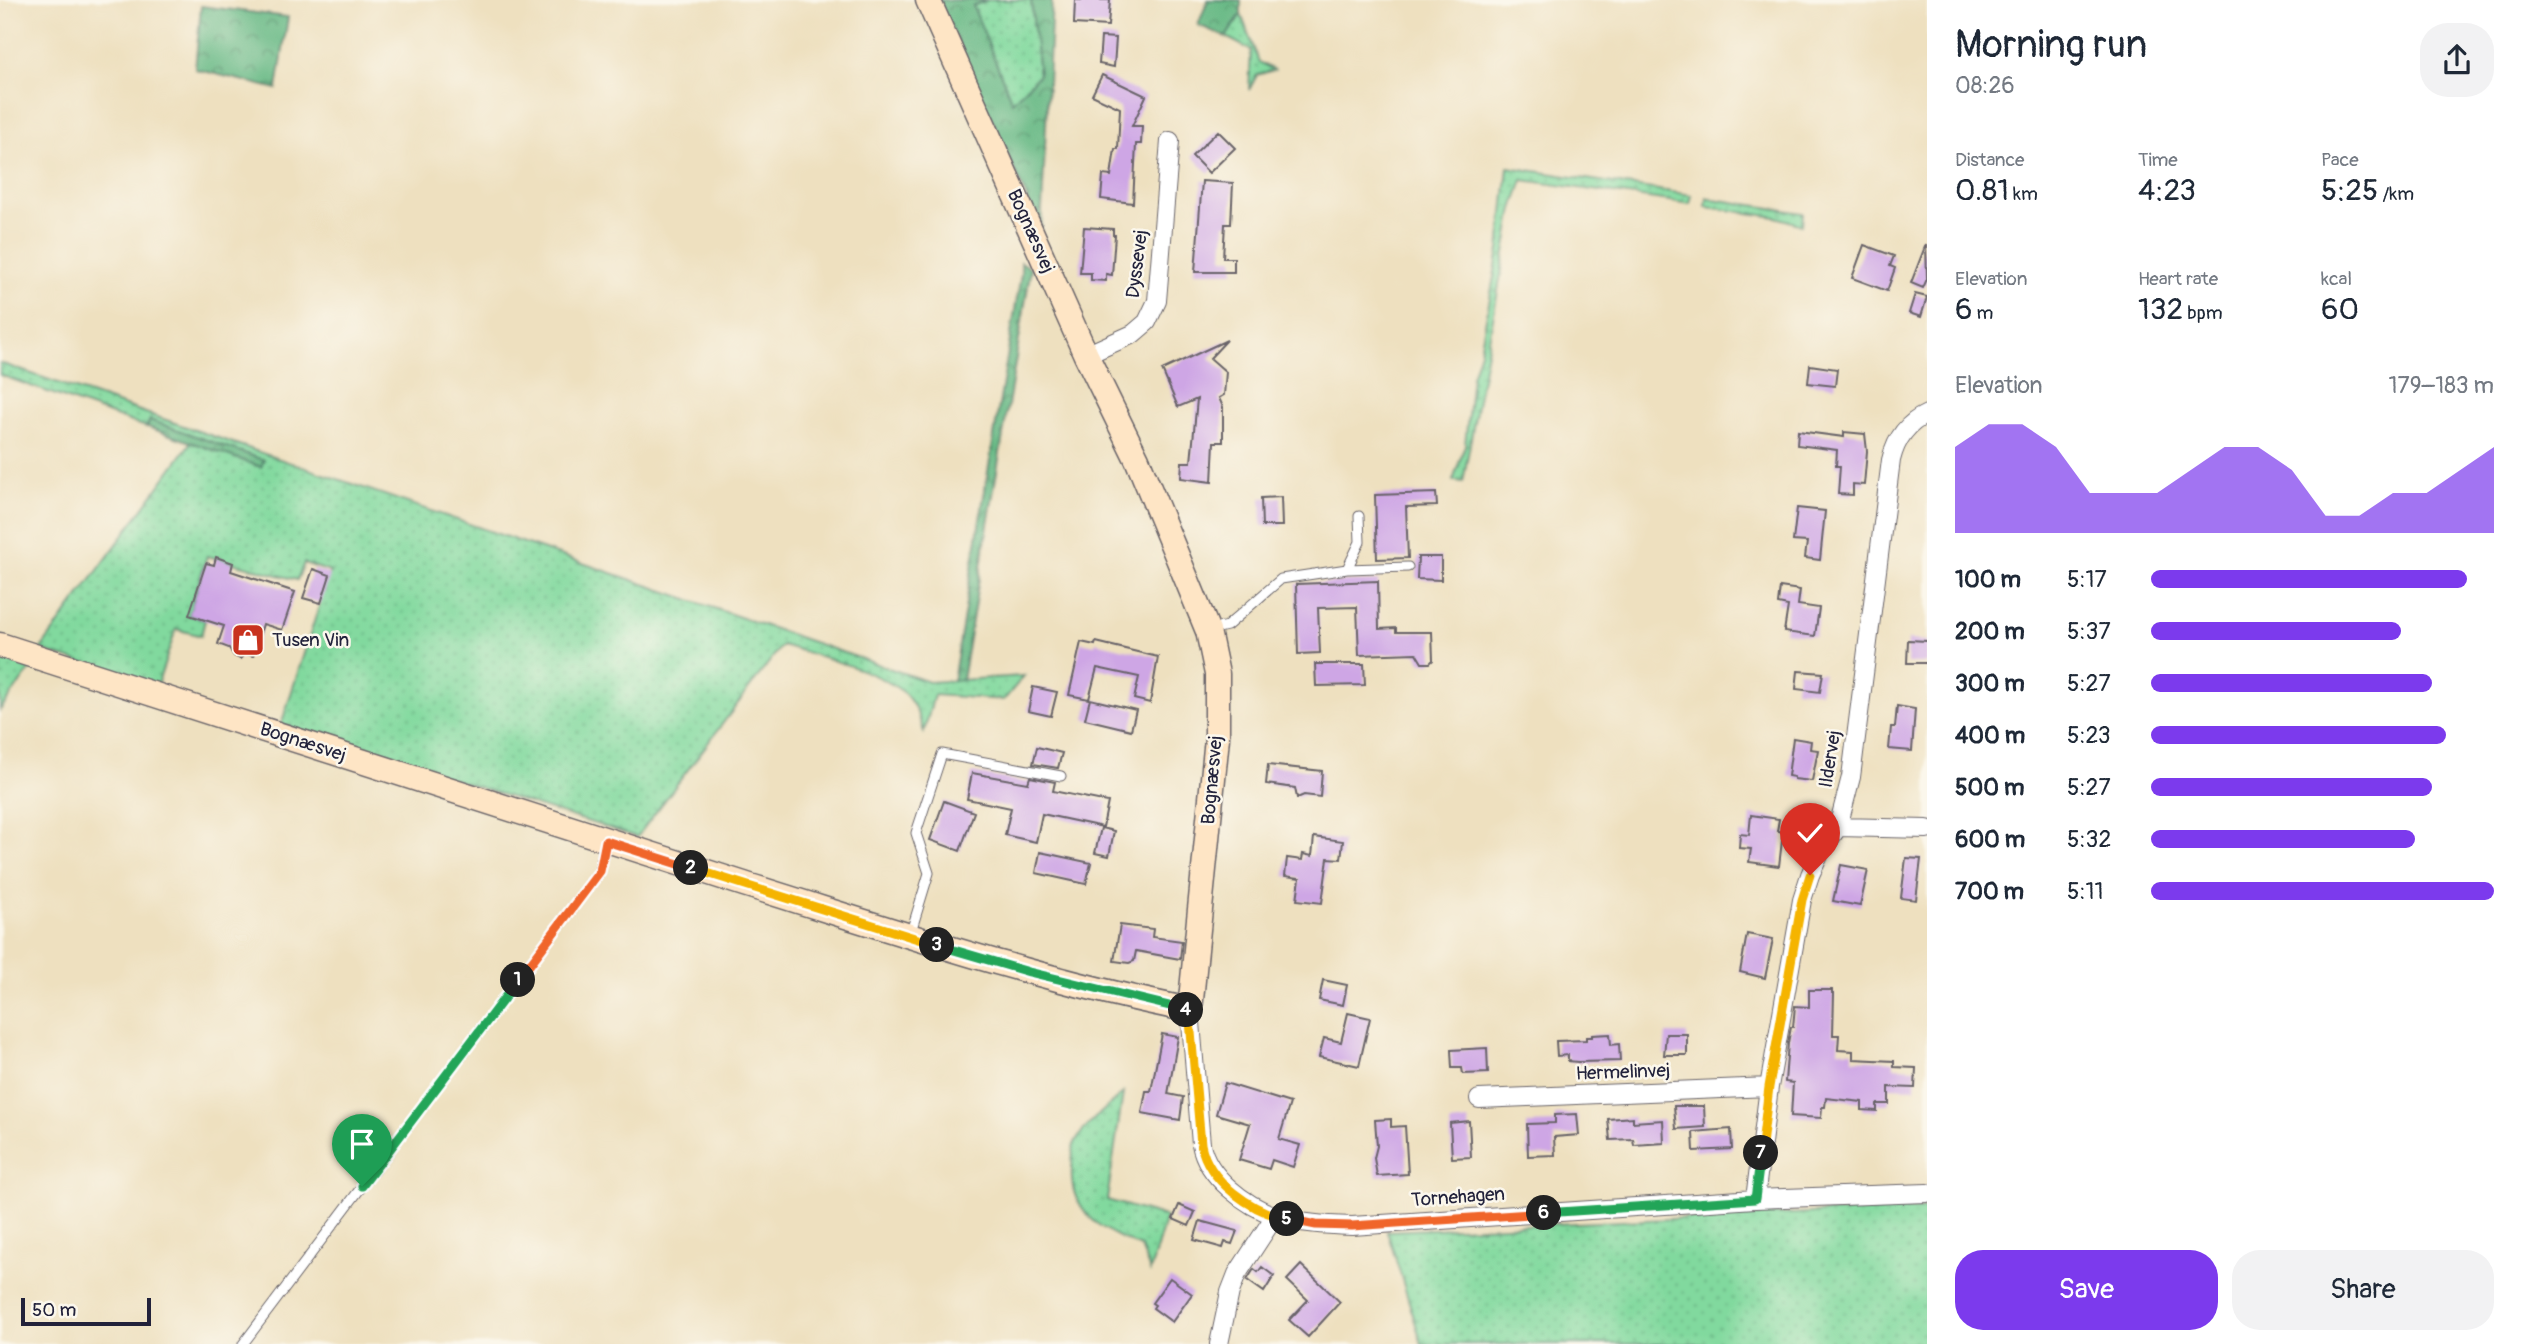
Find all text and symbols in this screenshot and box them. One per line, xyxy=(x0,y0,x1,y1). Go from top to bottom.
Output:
text: Morning run xyxy=(1955,21,2147,69)
button: share xyxy=(2420,23,2494,97)
text: 08:26 xyxy=(1955,71,2015,100)
text: Distance xyxy=(1955,148,2024,172)
text: Time xyxy=(2138,148,2178,172)
text: Pace xyxy=(2321,148,2359,172)
text: 0.81 xyxy=(1955,172,2009,209)
text: 4:23 xyxy=(2138,172,2196,209)
text: 5:25 xyxy=(2321,172,2378,209)
text: km xyxy=(2009,182,2038,206)
text: /km xyxy=(2378,182,2414,206)
street label: Bognæsvej xyxy=(1002,185,1060,277)
street label: Dyssevej xyxy=(1121,228,1153,300)
text: Elevation xyxy=(1955,267,2027,291)
text: Heart rate xyxy=(2138,267,2218,291)
text: kcal xyxy=(2321,267,2352,291)
text: 6 xyxy=(1955,291,1972,328)
text: 132 xyxy=(2138,291,2183,328)
text: 60 xyxy=(2321,291,2359,328)
text: m xyxy=(1972,301,1993,325)
text: bpm xyxy=(2183,301,2223,325)
text: Elevation xyxy=(1955,371,2043,400)
text: 179–183 m xyxy=(2389,371,2494,400)
text: 100 m xyxy=(1955,565,2021,594)
text: 5:17 xyxy=(2067,565,2107,594)
text: 200 m xyxy=(1955,617,2025,646)
text: 5:37 xyxy=(2067,617,2111,646)
shop icon: Tusen Vin xyxy=(229,621,267,659)
place label: Tusen Vin xyxy=(272,628,349,652)
text: 300 m xyxy=(1955,669,2025,698)
text: 5:27 xyxy=(2067,669,2111,698)
street label: Bognæsvej xyxy=(257,717,349,767)
text: 400 m xyxy=(1955,721,2025,750)
text: 5:23 xyxy=(2067,721,2111,750)
street label: Ildervej xyxy=(1814,729,1846,789)
street label: Bognæsvej xyxy=(1196,734,1228,826)
text: 500 m xyxy=(1955,773,2024,802)
text: 5:27 xyxy=(2067,773,2111,802)
pin xyxy=(1780,803,1840,875)
icon: check xyxy=(1791,814,1829,852)
text: 600 m xyxy=(1955,825,2025,854)
text: 5:32 xyxy=(2067,825,2111,854)
pin: 2 xyxy=(674,850,708,886)
text: 2 xyxy=(685,855,696,879)
text: 700 m xyxy=(1955,877,2024,906)
text: 5:11 xyxy=(2067,877,2104,906)
pin: 3 xyxy=(920,928,954,962)
text: 3 xyxy=(931,932,942,956)
pin: 1 xyxy=(500,962,536,998)
text: 1 xyxy=(514,967,521,991)
pin: 4 xyxy=(1168,992,1204,1028)
text: 4 xyxy=(1180,997,1191,1021)
street label: Hermelinvej xyxy=(1575,1058,1671,1086)
pin xyxy=(332,1114,392,1186)
icon: arrive xyxy=(343,1125,381,1163)
pin: 7 xyxy=(1744,1136,1778,1170)
text: 7 xyxy=(1755,1140,1766,1164)
street label: Tornehagen xyxy=(1410,1182,1506,1212)
pin: 6 xyxy=(1526,1196,1562,1230)
text: 6 xyxy=(1538,1200,1549,1224)
pin: 5 xyxy=(1270,1202,1304,1236)
text: 5 xyxy=(1281,1206,1292,1230)
button: Save xyxy=(1955,1250,2218,1330)
button: Share xyxy=(2232,1250,2494,1330)
scale bar xyxy=(21,1295,150,1327)
text: 50 m xyxy=(32,1298,76,1322)

